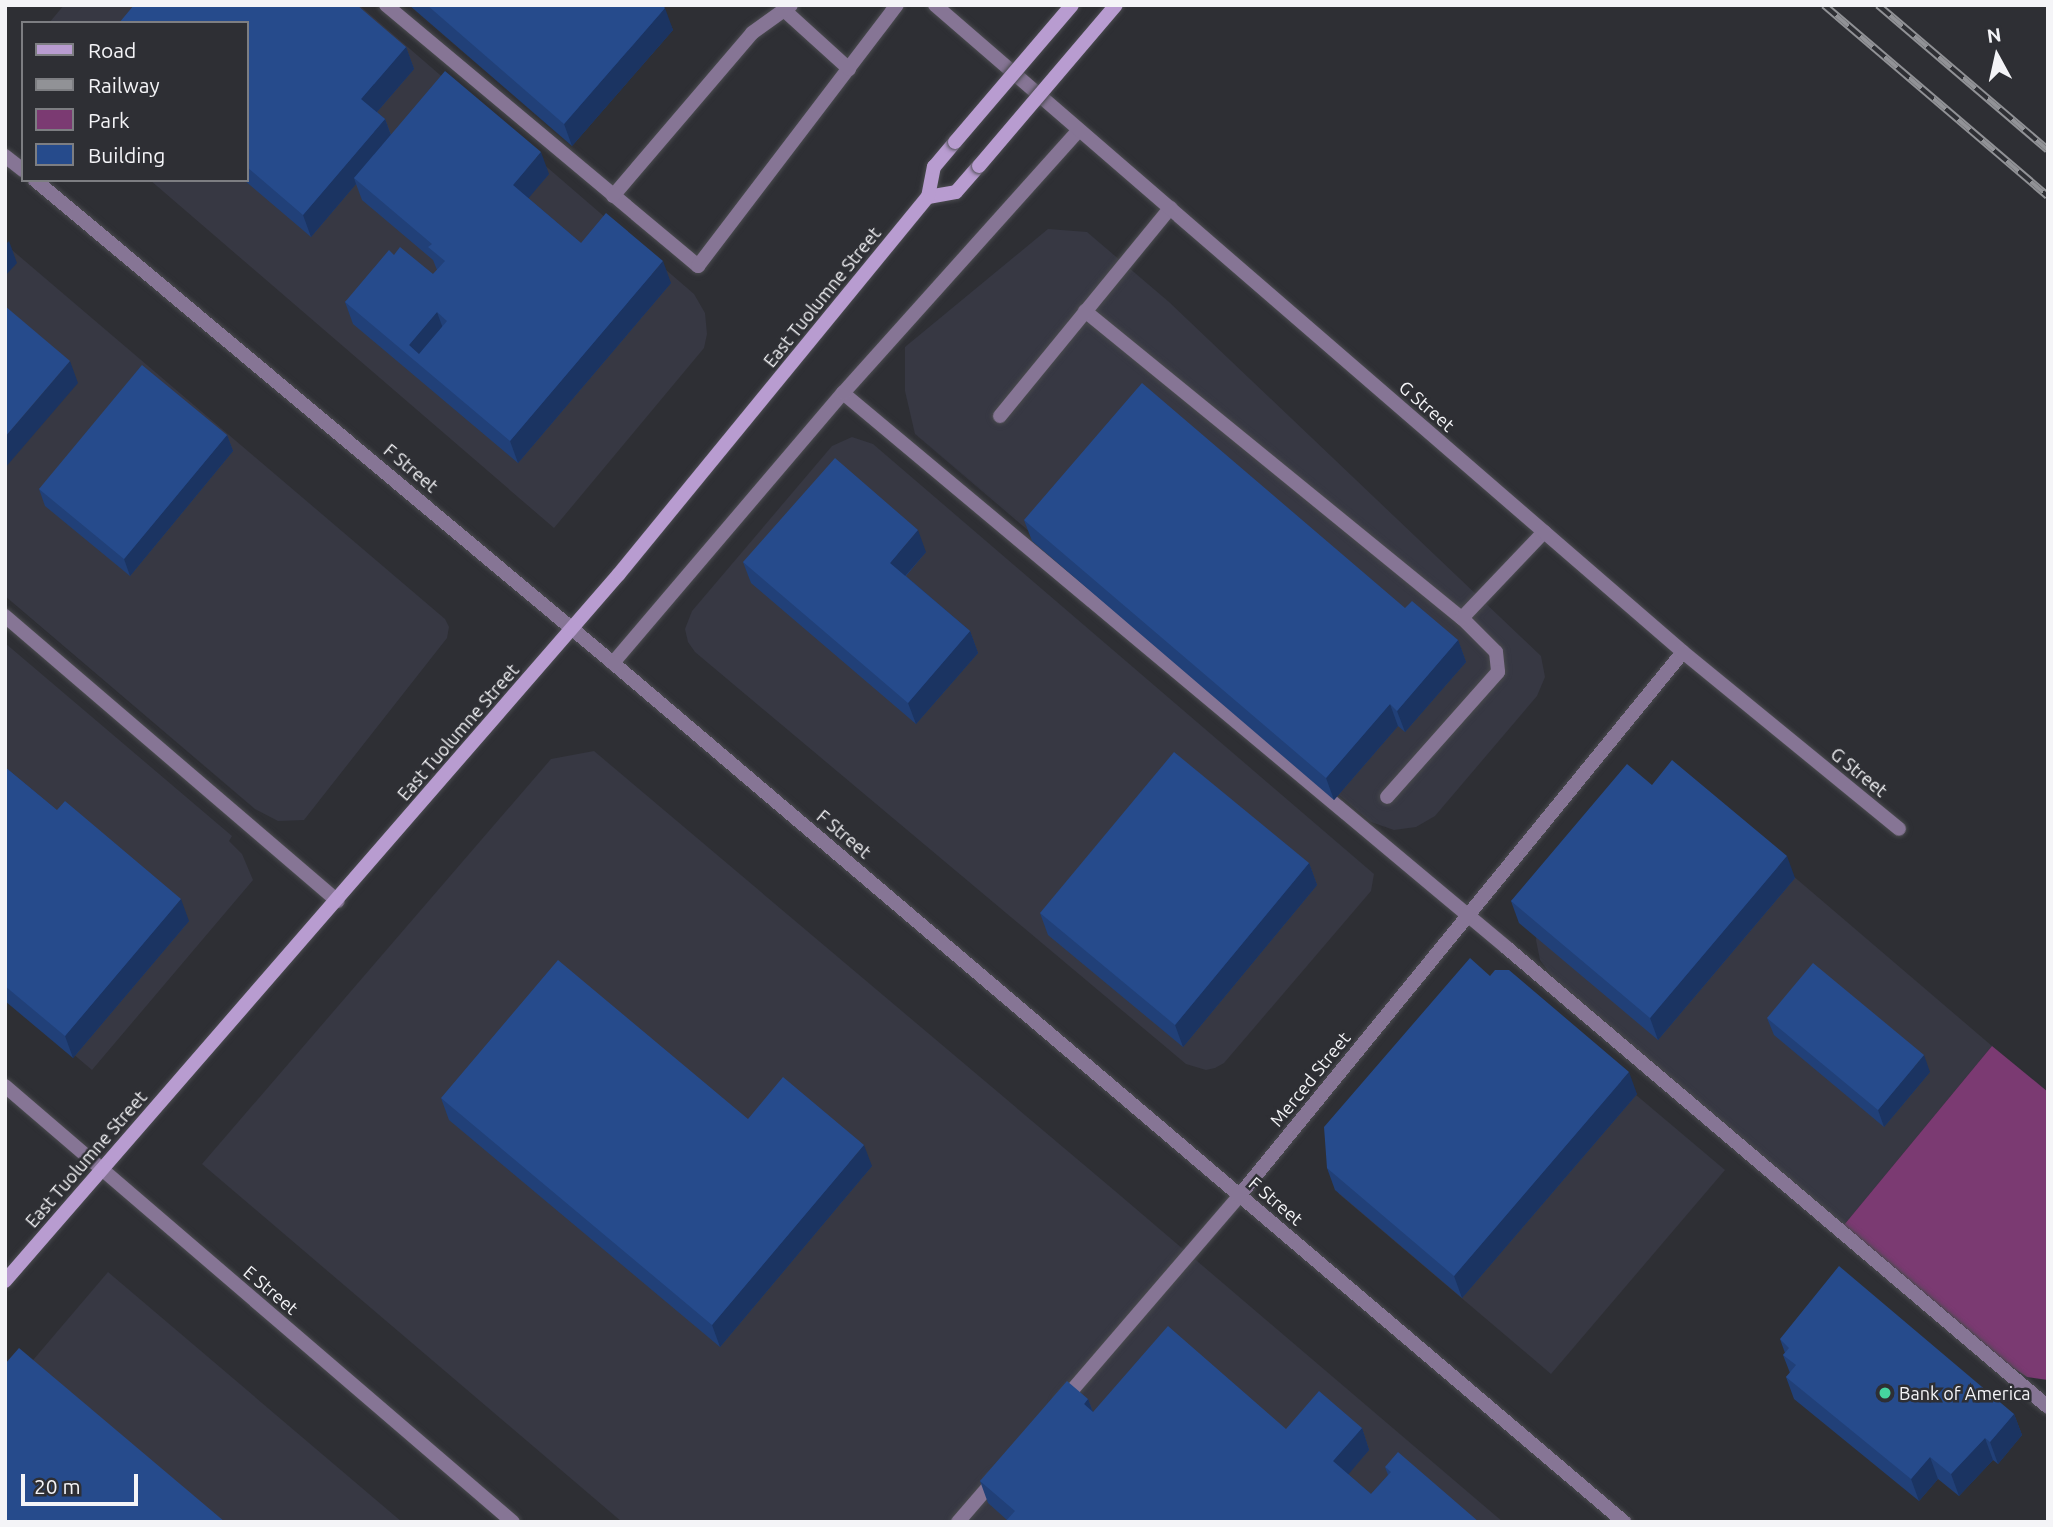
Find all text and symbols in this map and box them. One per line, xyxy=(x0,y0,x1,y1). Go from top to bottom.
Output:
legend xyxy=(21,21,248,182)
north arrow xyxy=(1962,21,2032,91)
text: N xyxy=(1986,23,2003,47)
text: Road xyxy=(88,38,136,62)
text: Railway xyxy=(88,73,160,97)
text: Park xyxy=(88,108,130,132)
text: Building xyxy=(88,143,165,167)
street label: East Tuolumne Street xyxy=(759,223,885,371)
street label: G Street xyxy=(1395,376,1459,436)
street label: F Street xyxy=(380,439,442,497)
street label: East Tuolumne Street xyxy=(393,659,523,805)
street label: G Street xyxy=(1826,743,1892,801)
street label: F Street xyxy=(813,805,875,863)
street label: Merced Street xyxy=(1265,1027,1355,1131)
street label: East Tuolumne Street xyxy=(21,1086,151,1232)
street label: F Street xyxy=(1245,1172,1307,1230)
street label: E Street xyxy=(239,1261,303,1319)
place label: Bank of America xyxy=(1899,1382,2031,1404)
marker: Bank of America xyxy=(1877,1385,1893,1401)
scale bar xyxy=(24,1460,142,1504)
text: 20 m xyxy=(34,1474,81,1498)

